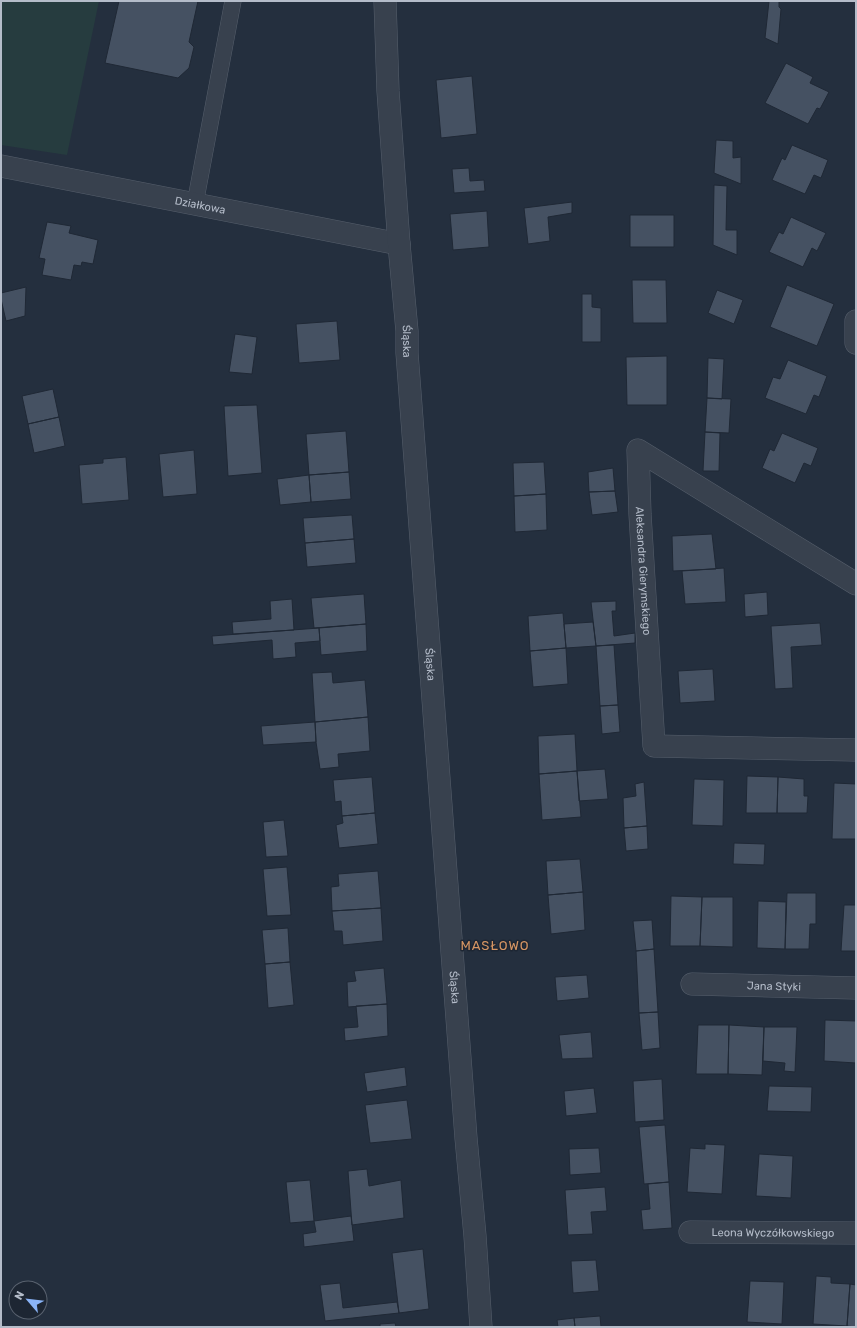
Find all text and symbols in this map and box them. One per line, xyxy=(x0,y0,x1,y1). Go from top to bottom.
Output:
street label: Działkowa xyxy=(174,194,227,216)
street label: Śląska xyxy=(400,324,414,358)
street label: Aleksandra Gierymskiego xyxy=(633,506,654,636)
street label: Śląska xyxy=(423,647,438,681)
district label: MASŁOWO xyxy=(460,938,530,953)
street label: Śląska xyxy=(447,971,462,1004)
street label: Jana Styki xyxy=(747,979,801,993)
street label: Leona Wyczółkowskiego xyxy=(712,1226,834,1239)
north arrow xyxy=(8,1280,48,1320)
text: N xyxy=(12,1289,27,1302)

